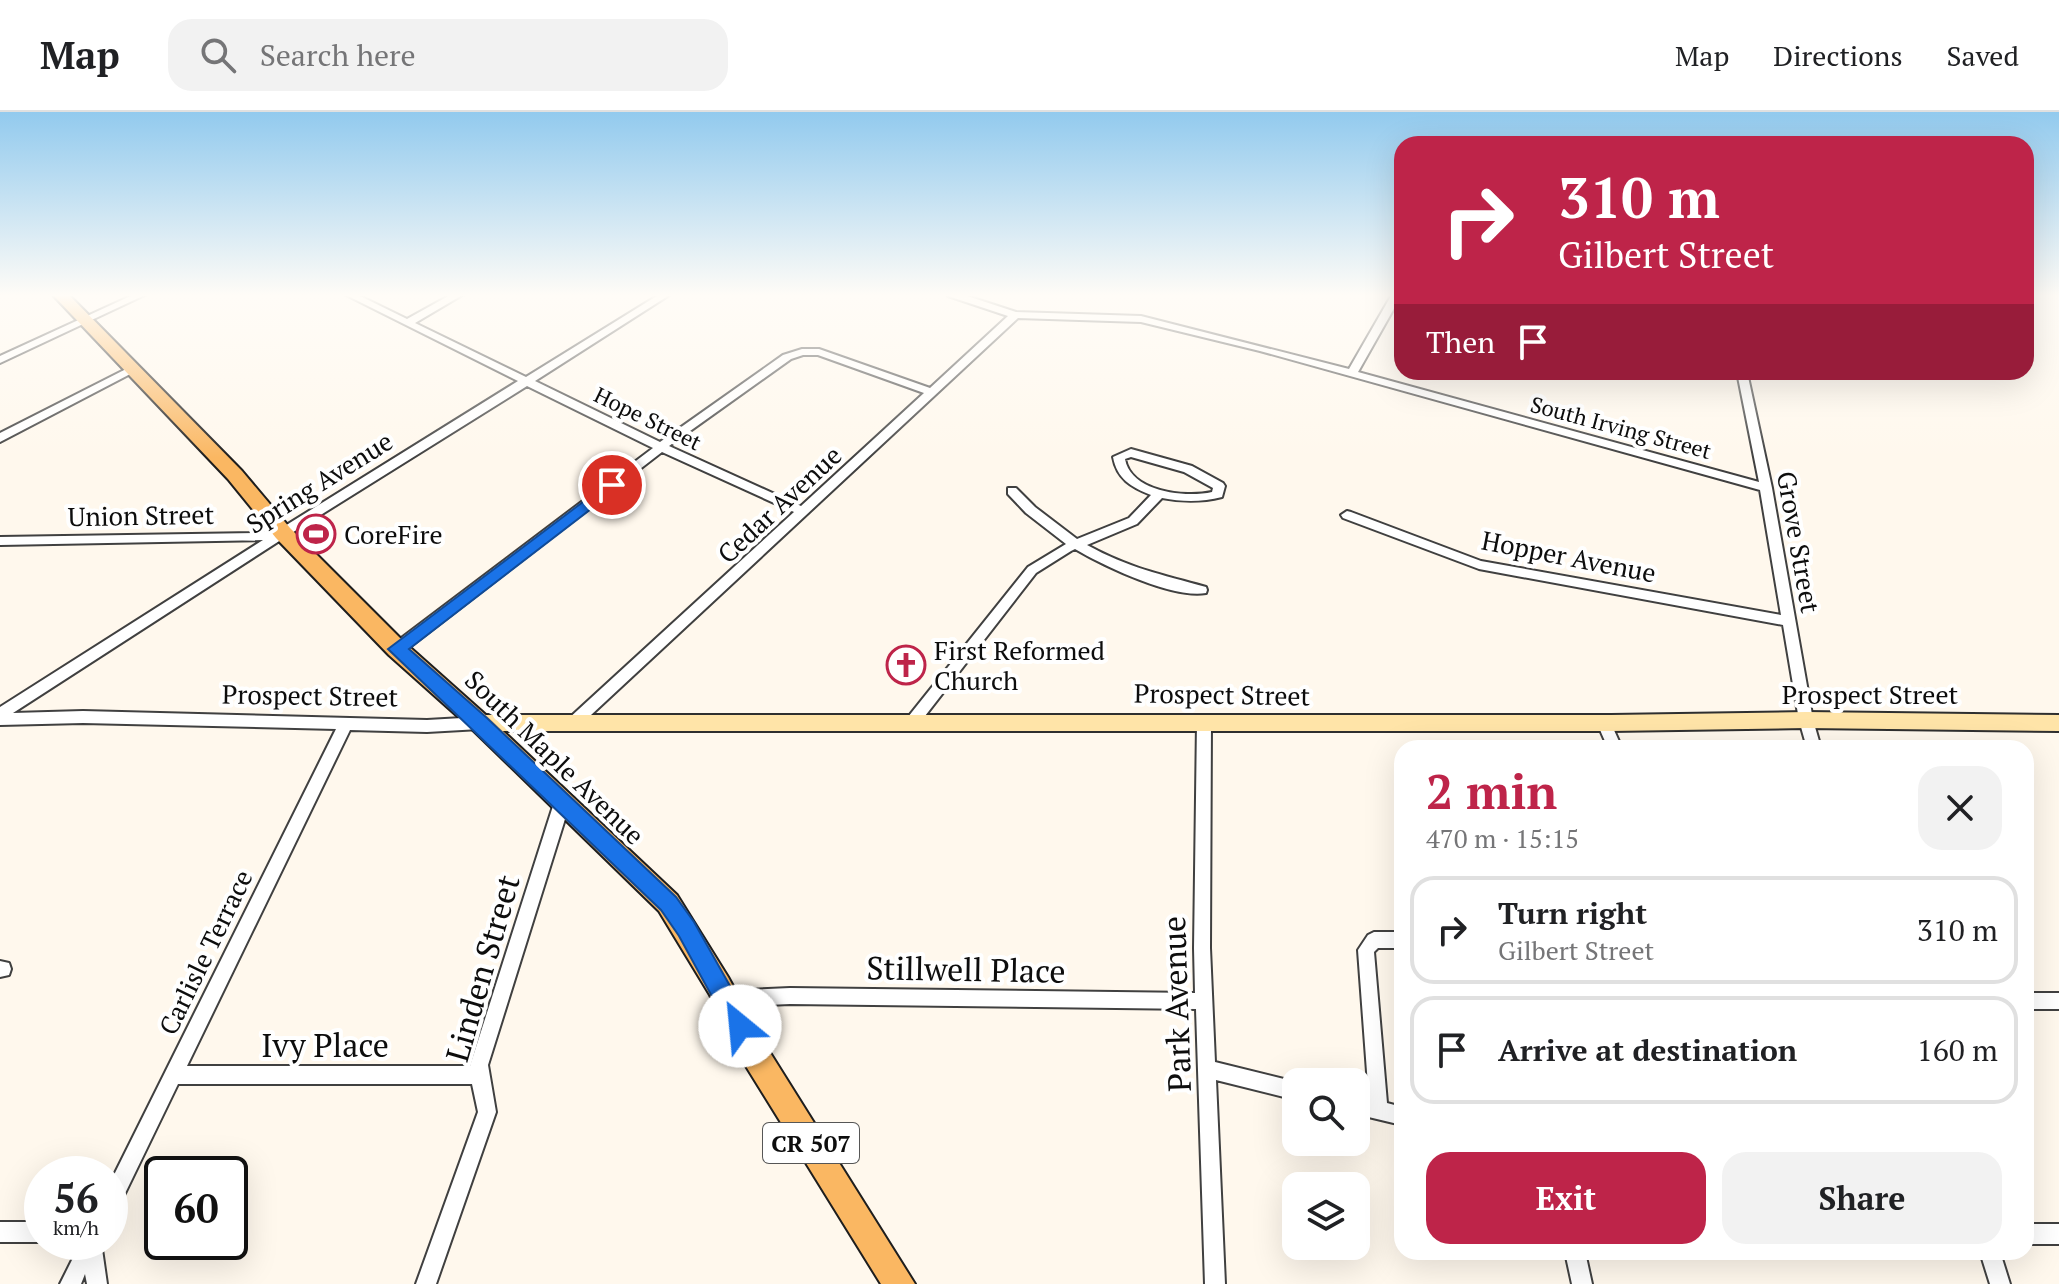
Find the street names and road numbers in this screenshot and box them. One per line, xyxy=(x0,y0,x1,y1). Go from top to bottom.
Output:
street label: Hope Street xyxy=(590,380,706,456)
street label: South Irving Street xyxy=(1527,389,1715,465)
street label: Spring Avenue xyxy=(239,423,399,541)
street label: Cedar Avenue xyxy=(710,438,848,570)
street label: Grove Street xyxy=(1770,469,1828,616)
street label: Union Street xyxy=(68,497,215,533)
street label: Hopper Avenue xyxy=(1479,522,1659,590)
street label: South Maple Avenue xyxy=(458,663,652,851)
street label: Prospect Street xyxy=(1134,675,1311,713)
street label: Prospect Street xyxy=(222,676,399,714)
street label: Prospect Street xyxy=(1782,677,1959,711)
street label: Carlisle Terrace xyxy=(150,864,260,1040)
street label: Linden Street xyxy=(435,870,529,1066)
street label: Park Avenue xyxy=(1152,915,1200,1093)
street label: Stillwell Place xyxy=(866,946,1066,992)
street label: Ivy Place xyxy=(261,1024,389,1066)
road number: CR 507 xyxy=(763,1123,859,1163)

